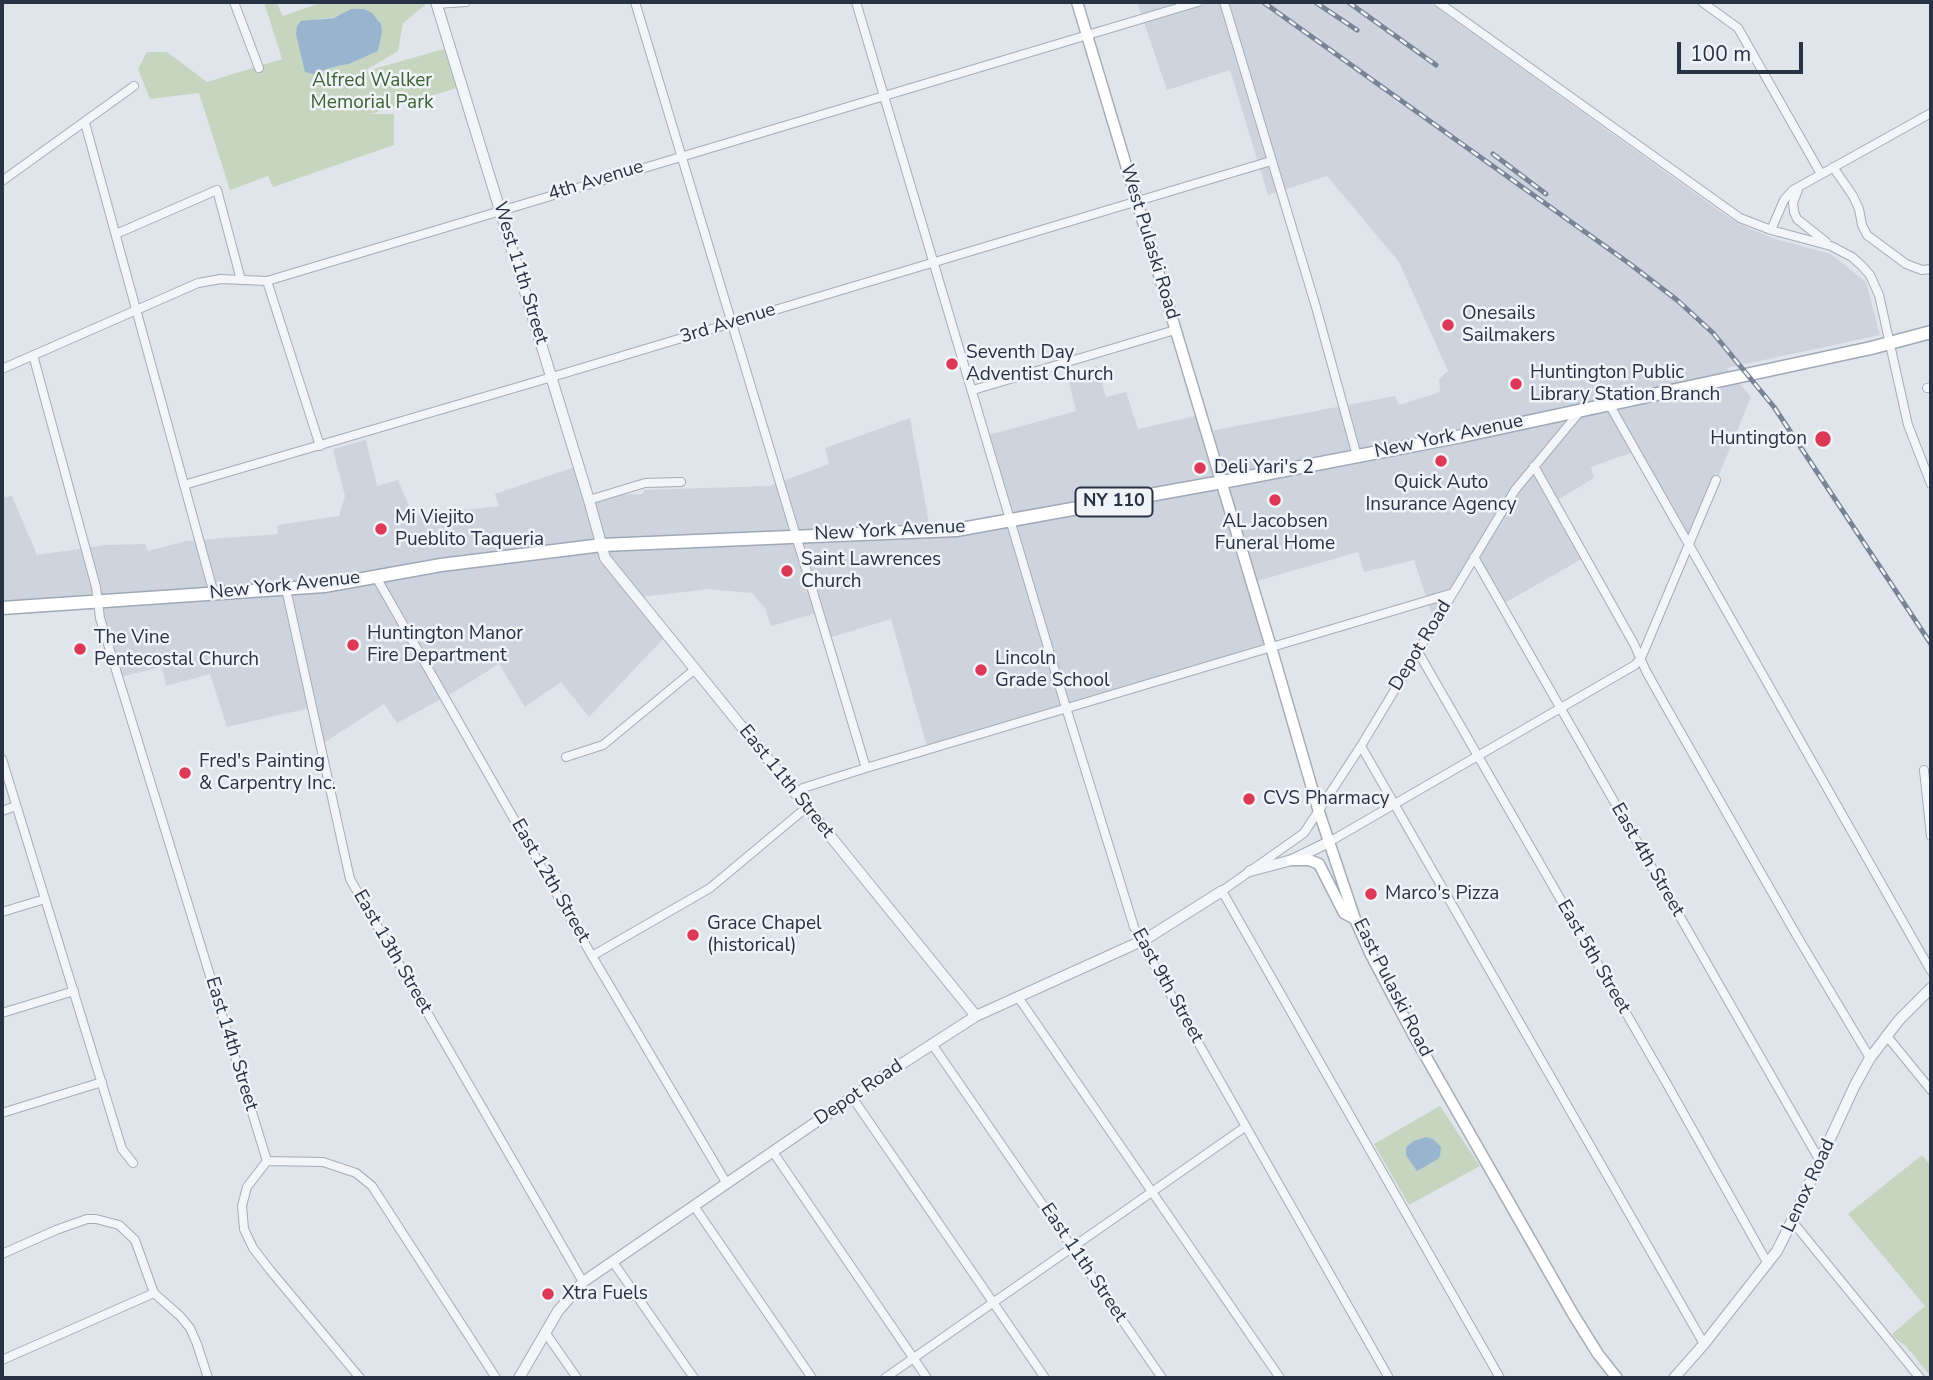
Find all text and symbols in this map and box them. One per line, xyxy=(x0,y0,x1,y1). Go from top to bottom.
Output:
scale bar xyxy=(1681,28,1807,72)
text: 100 m xyxy=(1690,40,1751,68)
park label: Alfred Walker Memorial Park xyxy=(311,70,433,114)
street label: 4th Avenue xyxy=(546,156,646,206)
street label: West Pulaski Road xyxy=(1115,162,1183,322)
street label: West 11th Street xyxy=(488,199,552,347)
street label: 3rd Avenue xyxy=(677,299,779,349)
place label: Onesails Sailmakers xyxy=(1462,303,1555,347)
marker: Onesails Sailmakers xyxy=(1440,317,1456,333)
place label: Seventh Day Adventist Church xyxy=(966,342,1114,386)
marker: Seventh Day Adventist Church xyxy=(944,356,960,372)
place label: Huntington Public Library Station Branch xyxy=(1530,362,1720,406)
marker: Huntington Public Library Station Branch xyxy=(1508,376,1524,392)
street label: New York Avenue xyxy=(1373,410,1525,464)
place label: Huntington xyxy=(1710,428,1807,450)
marker: Huntington xyxy=(1813,429,1833,449)
marker: Quick Auto Insurance Agency xyxy=(1433,453,1449,469)
place label: Deli Yari's 2 xyxy=(1214,457,1314,479)
marker: Deli Yari's 2 xyxy=(1192,460,1208,476)
place label: Quick Auto Insurance Agency xyxy=(1365,472,1517,516)
road number: NY 110 xyxy=(1076,488,1152,516)
marker: AL Jacobsen Funeral Home xyxy=(1267,492,1283,508)
place label: Mi Viejito Pueblito Taqueria xyxy=(395,507,544,551)
place label: AL Jacobsen Funeral Home xyxy=(1215,511,1335,555)
street label: New York Avenue xyxy=(814,516,966,546)
marker: Mi Viejito Pueblito Taqueria xyxy=(373,521,389,537)
place label: Saint Lawrences Church xyxy=(801,549,941,593)
marker: Saint Lawrences Church xyxy=(779,563,795,579)
street label: New York Avenue xyxy=(209,567,361,605)
street label: Depot Road xyxy=(1385,597,1457,695)
place label: Huntington Manor Fire Department xyxy=(367,623,523,667)
place label: The Vine Pentecostal Church xyxy=(94,627,259,671)
marker: Huntington Manor Fire Department xyxy=(345,637,361,653)
marker: The Vine Pentecostal Church xyxy=(72,641,88,657)
place label: Lincoln Grade School xyxy=(995,648,1110,692)
marker: Lincoln Grade School xyxy=(973,662,989,678)
street label: East 11th Street xyxy=(734,721,838,843)
place label: Fred's Painting & Carpentry Inc. xyxy=(199,751,336,795)
marker: Fred's Painting & Carpentry Inc. xyxy=(177,765,193,781)
place label: CVS Pharmacy xyxy=(1263,788,1390,810)
marker: CVS Pharmacy xyxy=(1241,791,1257,807)
street label: East 4th Street xyxy=(1605,799,1689,921)
street label: East 12th Street xyxy=(505,815,595,947)
place label: Marco's Pizza xyxy=(1385,883,1499,905)
street label: East 13th Street xyxy=(347,886,437,1018)
marker: Marco's Pizza xyxy=(1363,886,1379,902)
street label: East 5th Street xyxy=(1551,896,1635,1018)
place label: Grace Chapel (historical) xyxy=(707,913,822,957)
street label: East Pulaski Road xyxy=(1347,915,1437,1061)
street label: East 9th Street xyxy=(1126,925,1208,1047)
marker: Grace Chapel (historical) xyxy=(685,927,701,943)
street label: East 14th Street xyxy=(200,974,262,1114)
street label: Depot Road xyxy=(811,1055,907,1131)
street label: Lenox Road xyxy=(1777,1136,1841,1236)
street label: East 11th Street xyxy=(1035,1199,1131,1327)
place label: Xtra Fuels xyxy=(562,1283,648,1305)
marker: Xtra Fuels xyxy=(540,1286,556,1302)

